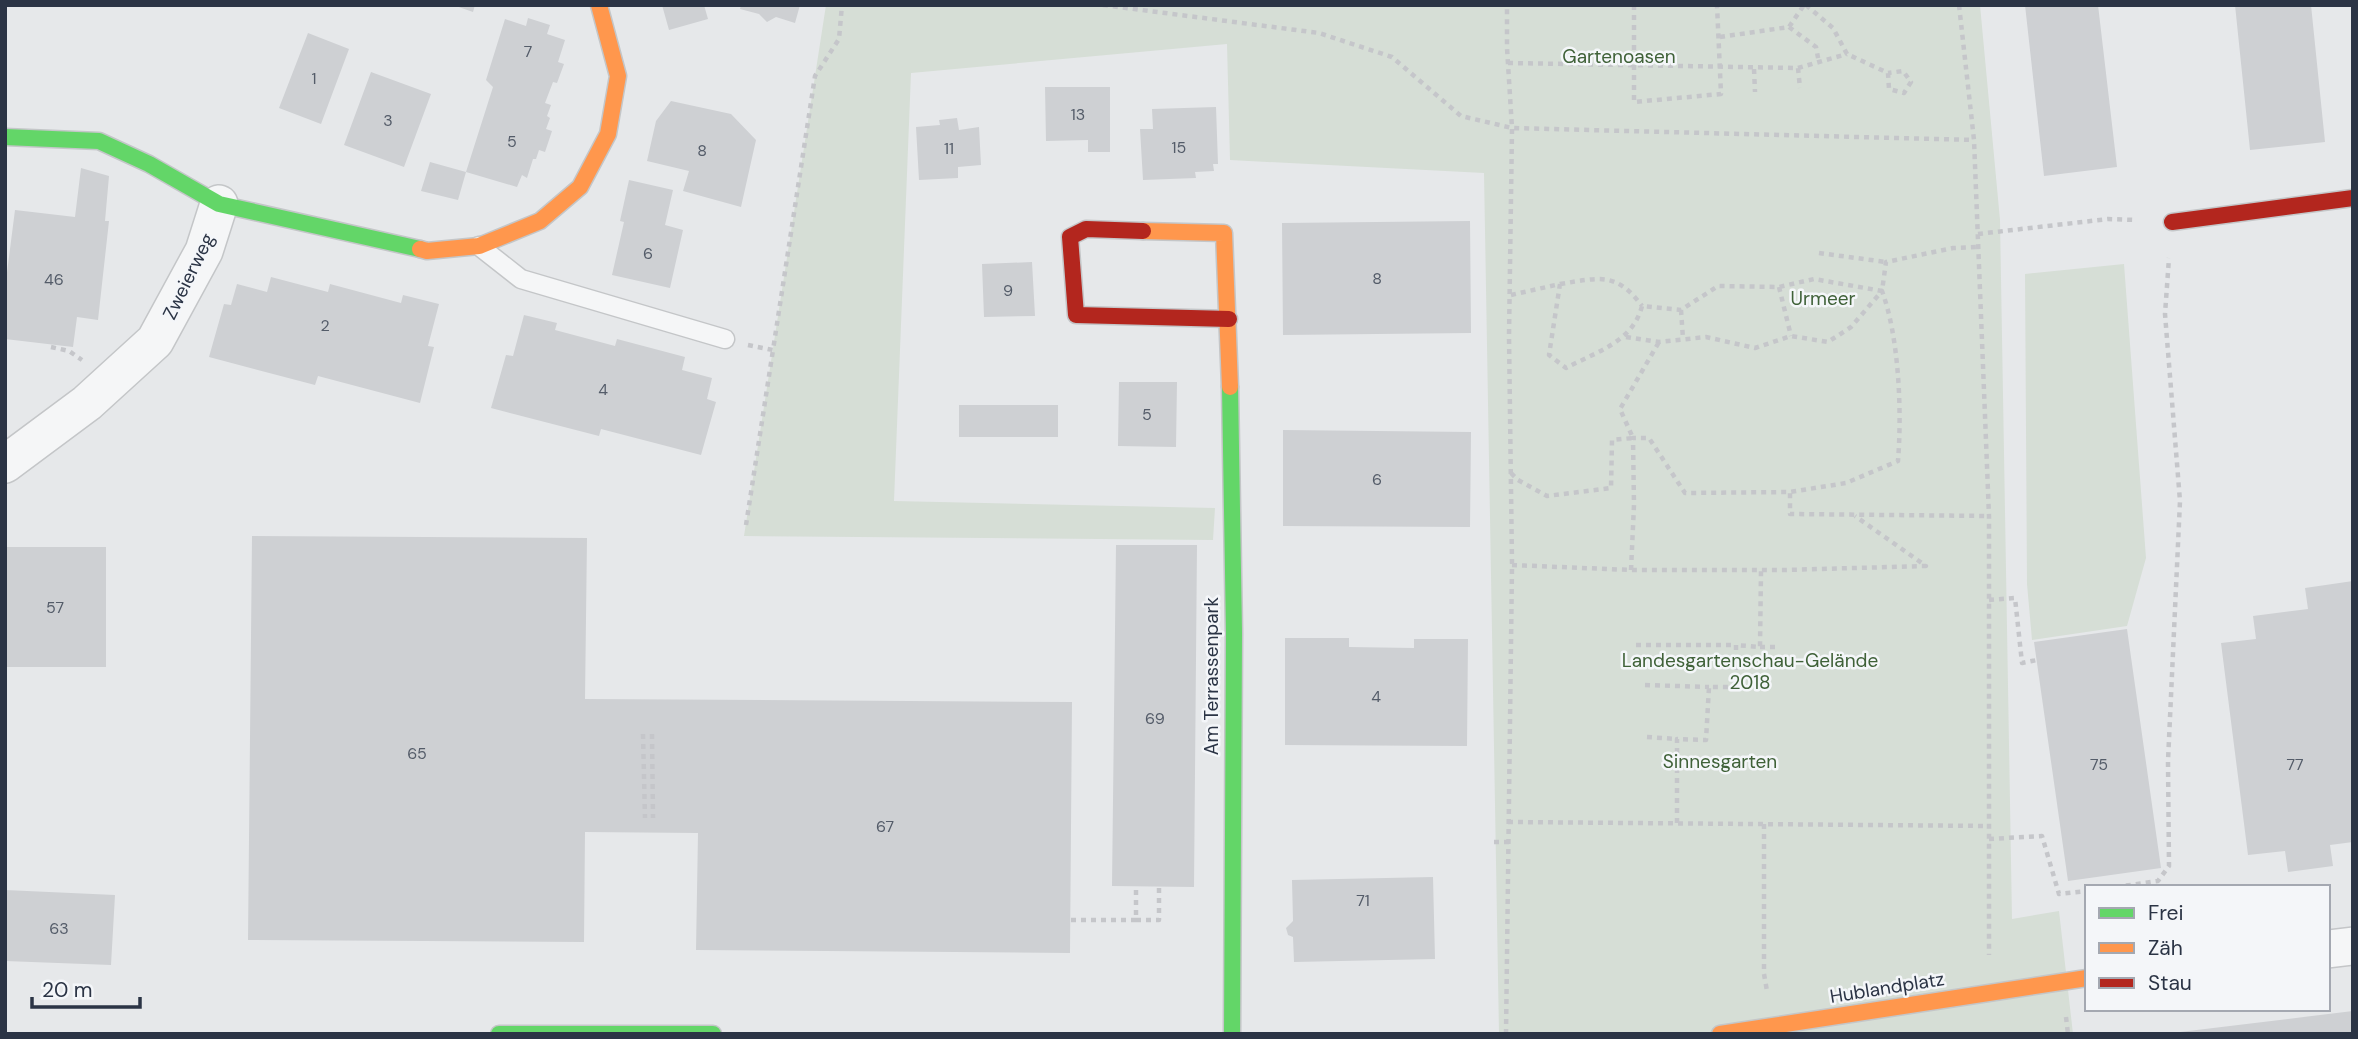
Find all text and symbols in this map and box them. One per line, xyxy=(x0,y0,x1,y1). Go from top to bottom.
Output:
house number: 7 xyxy=(524,41,532,62)
park label: Gartenoasen xyxy=(1562,44,1676,69)
house number: 1 xyxy=(312,68,317,89)
house number: 13 xyxy=(1071,104,1085,125)
house number: 3 xyxy=(383,110,393,131)
house number: 5 xyxy=(507,131,517,152)
house number: 15 xyxy=(1172,137,1186,158)
house number: 11 xyxy=(944,138,954,159)
house number: 8 xyxy=(697,140,707,161)
street label: Zweierweg xyxy=(157,229,220,324)
house number: 6 xyxy=(643,243,653,264)
house number: 8 xyxy=(1372,268,1382,289)
house number: 46 xyxy=(44,269,64,290)
house number: 9 xyxy=(1003,280,1013,301)
park label: Urmeer xyxy=(1790,286,1856,311)
house number: 2 xyxy=(320,315,330,336)
house number: 4 xyxy=(598,379,608,400)
house number: 5 xyxy=(1142,404,1152,425)
house number: 6 xyxy=(1372,469,1382,490)
street label: Am Terrassenpark xyxy=(1199,596,1224,755)
house number: 57 xyxy=(46,597,64,618)
park label: Landesgartenschau-Gelände 2018 xyxy=(1622,648,1878,695)
house number: 4 xyxy=(1371,686,1381,707)
house number: 69 xyxy=(1145,708,1165,729)
house number: 65 xyxy=(407,743,427,764)
park label: Sinnesgarten xyxy=(1663,749,1777,774)
house number: 75 xyxy=(2090,754,2108,775)
house number: 77 xyxy=(2286,754,2304,775)
house number: 67 xyxy=(876,816,894,837)
legend xyxy=(2085,885,2330,1011)
house number: 71 xyxy=(1356,890,1370,911)
text: Frei xyxy=(2148,899,2184,927)
house number: 63 xyxy=(49,918,69,939)
text: Zäh xyxy=(2148,934,2183,962)
scale bar xyxy=(32,965,140,1009)
street label: Hublandplatz xyxy=(1828,966,1946,1009)
text: Stau xyxy=(2148,969,2192,997)
text: 20 m xyxy=(42,976,93,1004)

